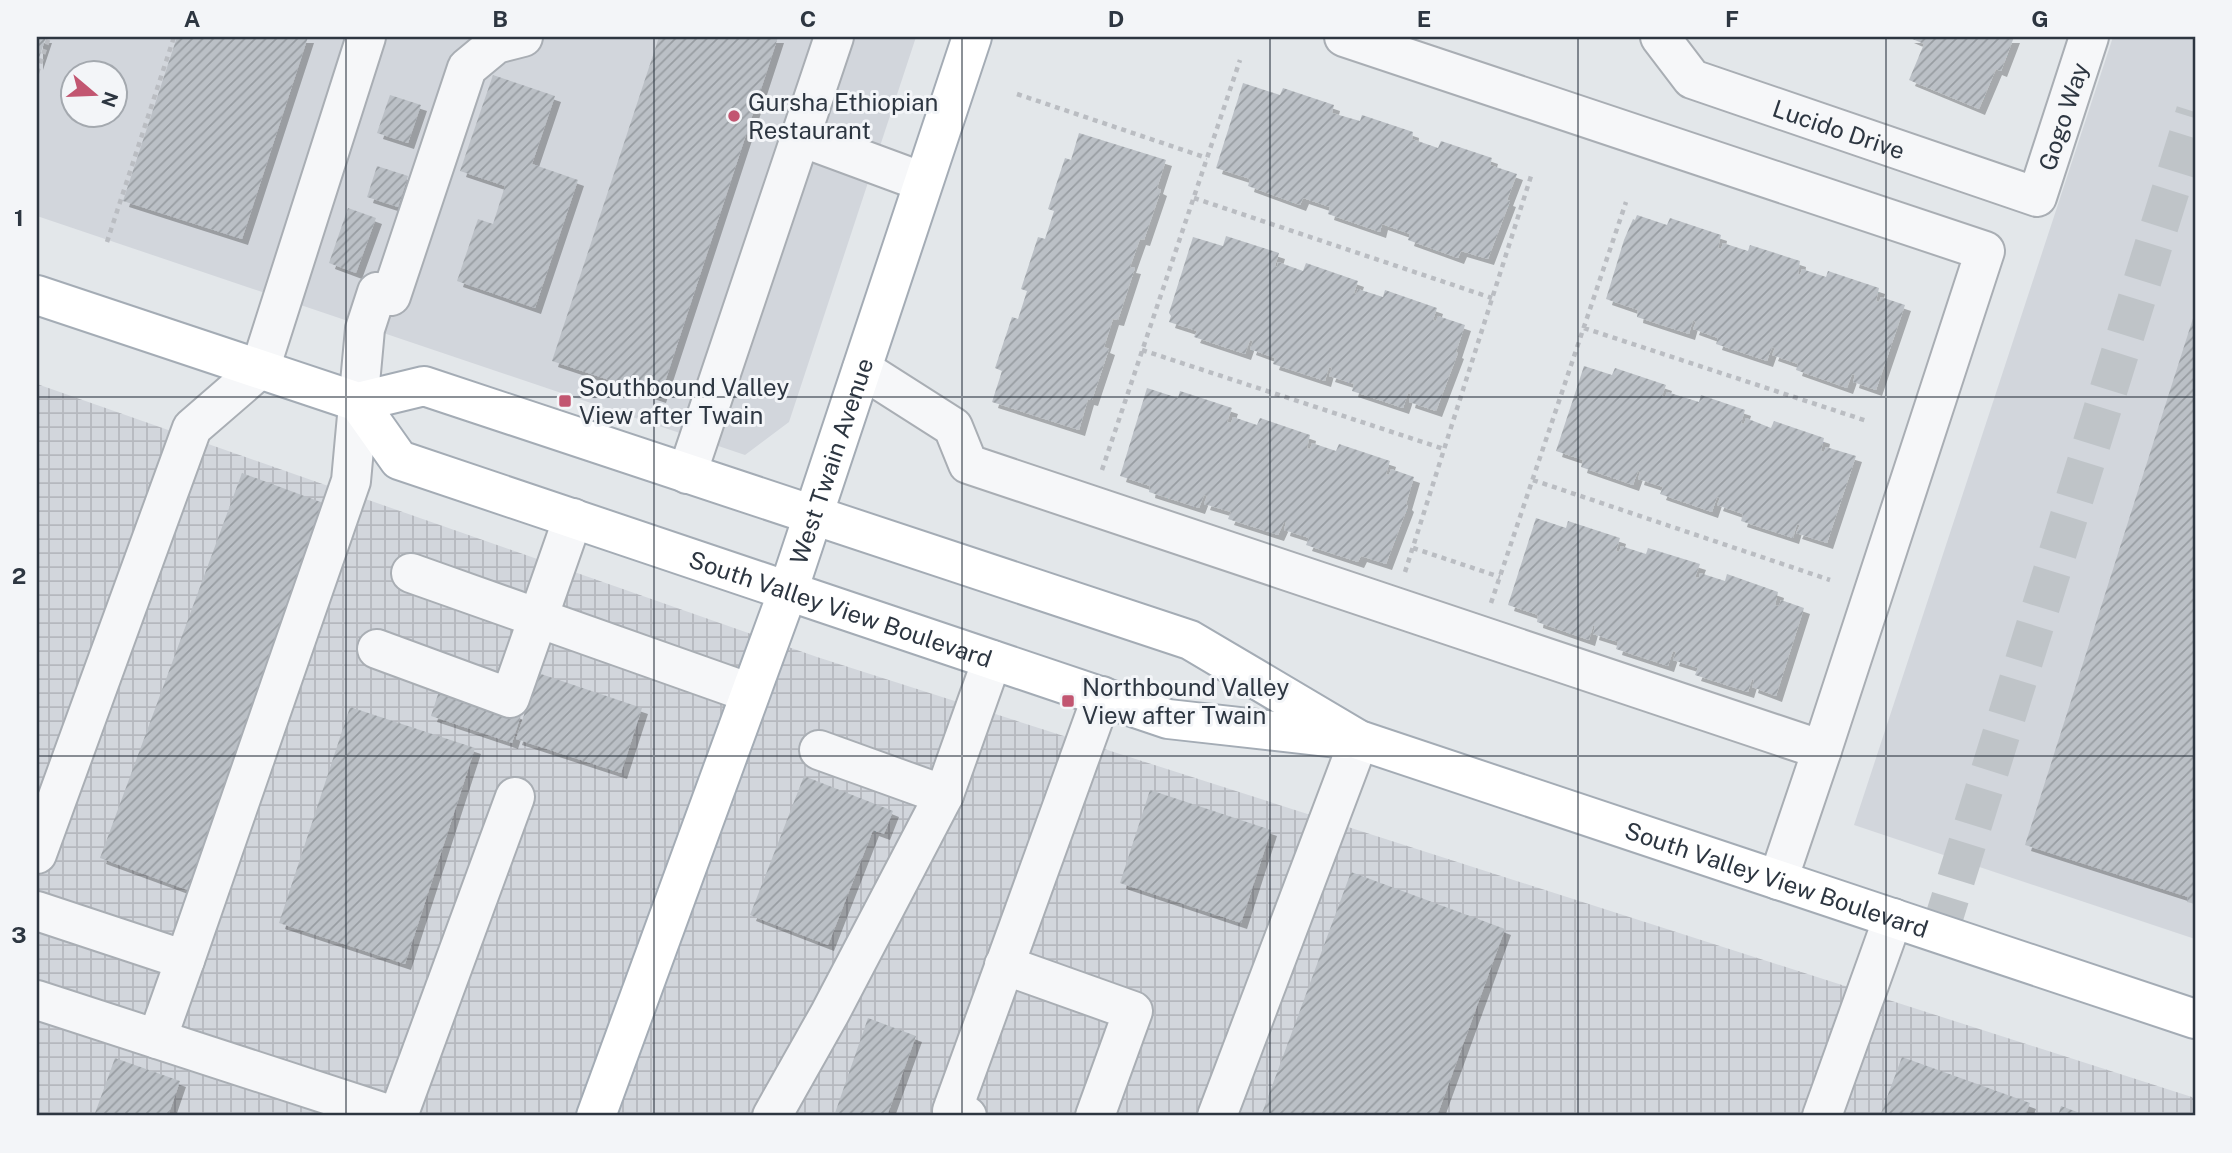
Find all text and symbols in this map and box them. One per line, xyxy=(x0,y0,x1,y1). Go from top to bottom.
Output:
text: A xyxy=(184,5,201,32)
text: B xyxy=(492,5,508,32)
text: C xyxy=(800,5,816,32)
text: D xyxy=(1108,5,1124,32)
text: E xyxy=(1417,5,1431,32)
text: F xyxy=(1725,5,1739,32)
text: G xyxy=(2031,5,2049,32)
street label: Gogo Way xyxy=(2033,59,2094,174)
north arrow xyxy=(60,60,130,130)
place label: Gursha Ethiopian Restaurant xyxy=(748,88,938,144)
text: N xyxy=(97,89,123,110)
street label: Lucido Drive xyxy=(1769,94,1909,165)
marker: Gursha Ethiopian Restaurant xyxy=(726,108,742,124)
text: 1 xyxy=(14,204,24,231)
street label: West Twain Avenue xyxy=(784,354,878,568)
place label: Southbound Valley View after Twain xyxy=(579,373,789,429)
marker: Southbound Valley View after Twain xyxy=(557,393,573,409)
street label: South Valley View Boulevard xyxy=(685,545,996,673)
text: 2 xyxy=(12,562,26,589)
place label: Northbound Valley View after Twain xyxy=(1082,673,1289,729)
marker: Northbound Valley View after Twain xyxy=(1060,693,1076,709)
street label: South Valley View Boulevard xyxy=(1621,816,1932,943)
text: 3 xyxy=(11,921,27,948)

